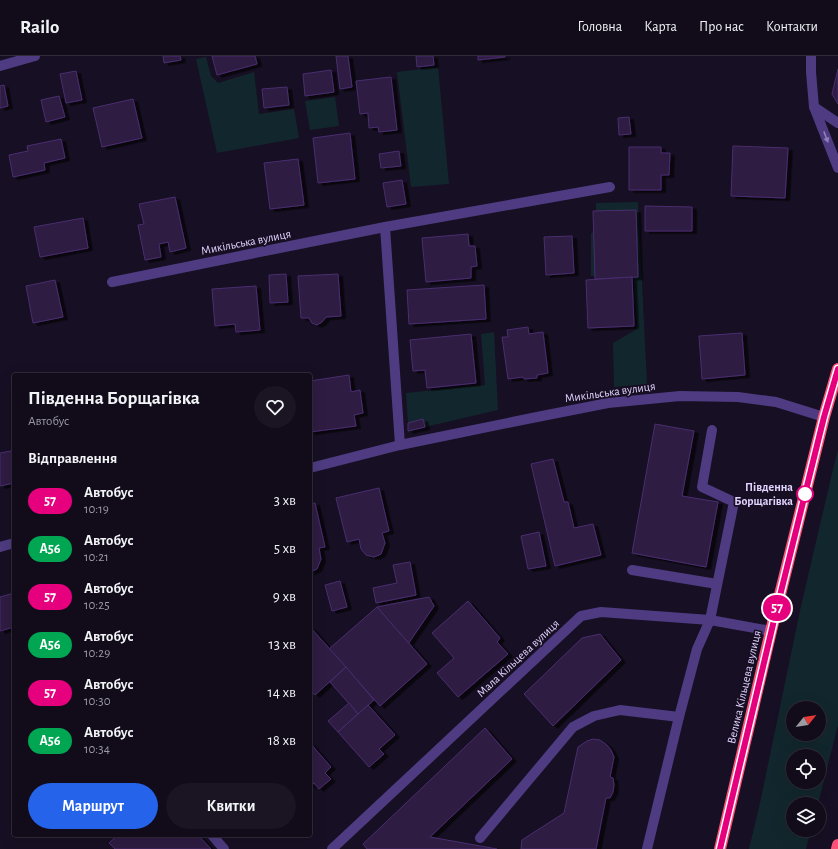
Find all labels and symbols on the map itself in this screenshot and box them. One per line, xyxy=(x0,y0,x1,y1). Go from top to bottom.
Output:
one-way arrow xyxy=(824,132,830,144)
street label: Микільська вулиця xyxy=(200,227,292,258)
street label: Микільська вулиця xyxy=(564,380,656,405)
place label: Південна Борщагівка xyxy=(734,481,793,507)
marker: Південна Борщагівка xyxy=(796,485,814,503)
line badge: 57 xyxy=(759,595,795,621)
street label: Мала Кільцева вулиця xyxy=(475,617,562,700)
street label: Велика Кільцева вулиця xyxy=(725,629,764,745)
north arrow xyxy=(786,701,826,741)

